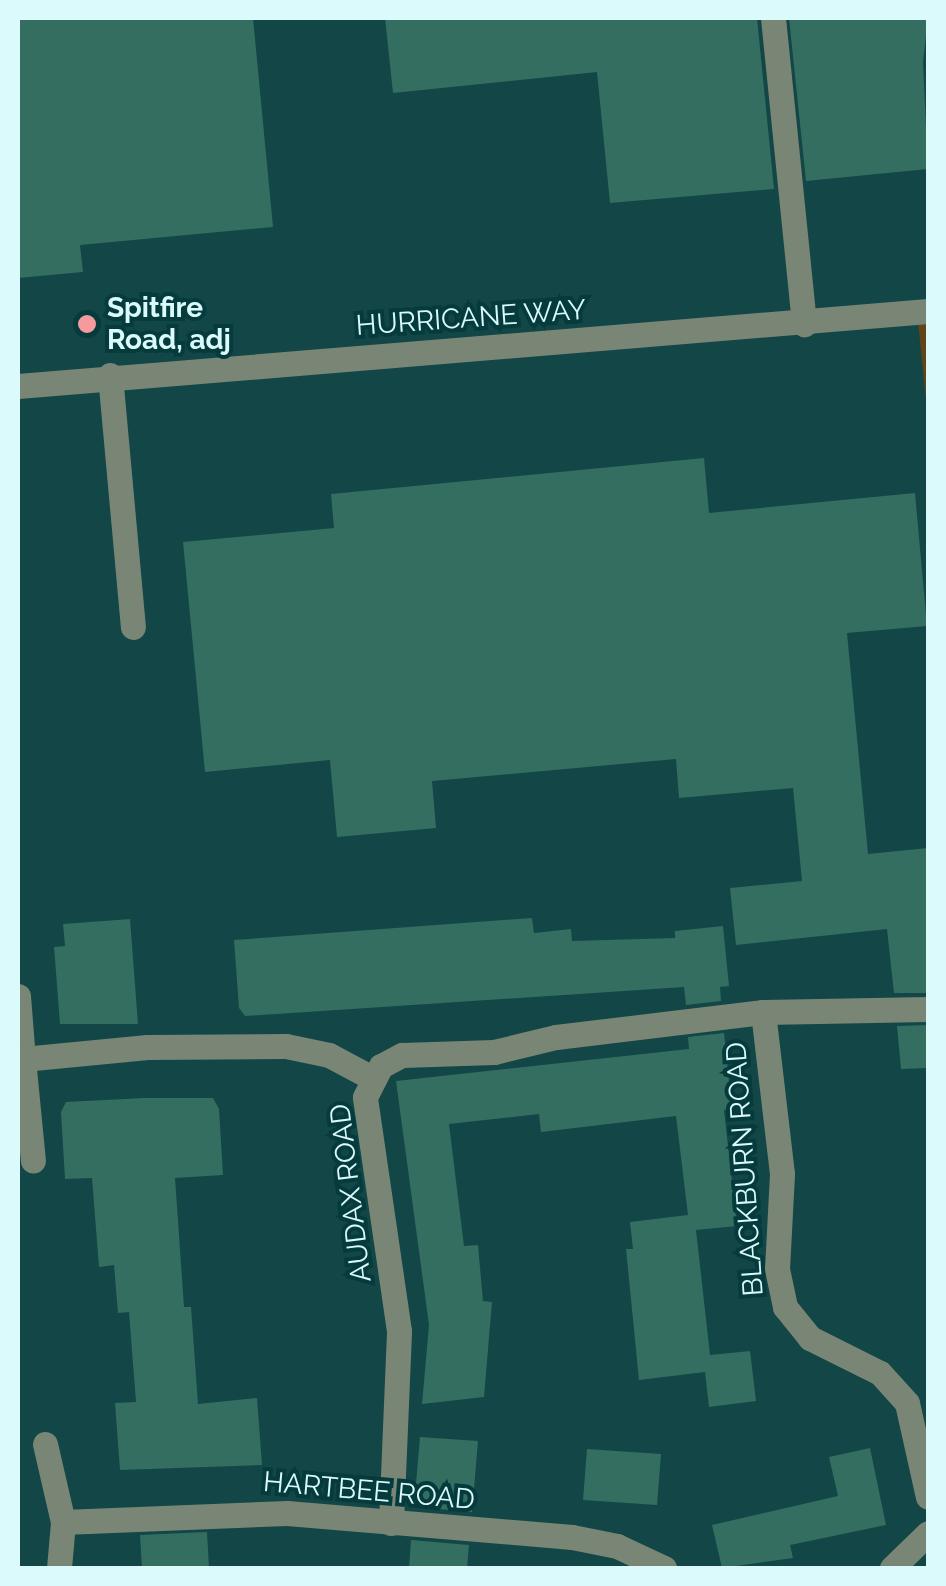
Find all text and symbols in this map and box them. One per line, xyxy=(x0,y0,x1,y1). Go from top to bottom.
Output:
place label: Spitfire Road, adj xyxy=(107,291,231,357)
street label: HURRICANE WAY xyxy=(354,293,588,343)
marker: Spitfire Road, adj xyxy=(76,313,98,335)
street label: BLACKBURN ROAD xyxy=(719,1041,771,1297)
street label: AUDAX ROAD xyxy=(323,1102,379,1284)
street label: HARTBEE ROAD xyxy=(262,1465,476,1517)

